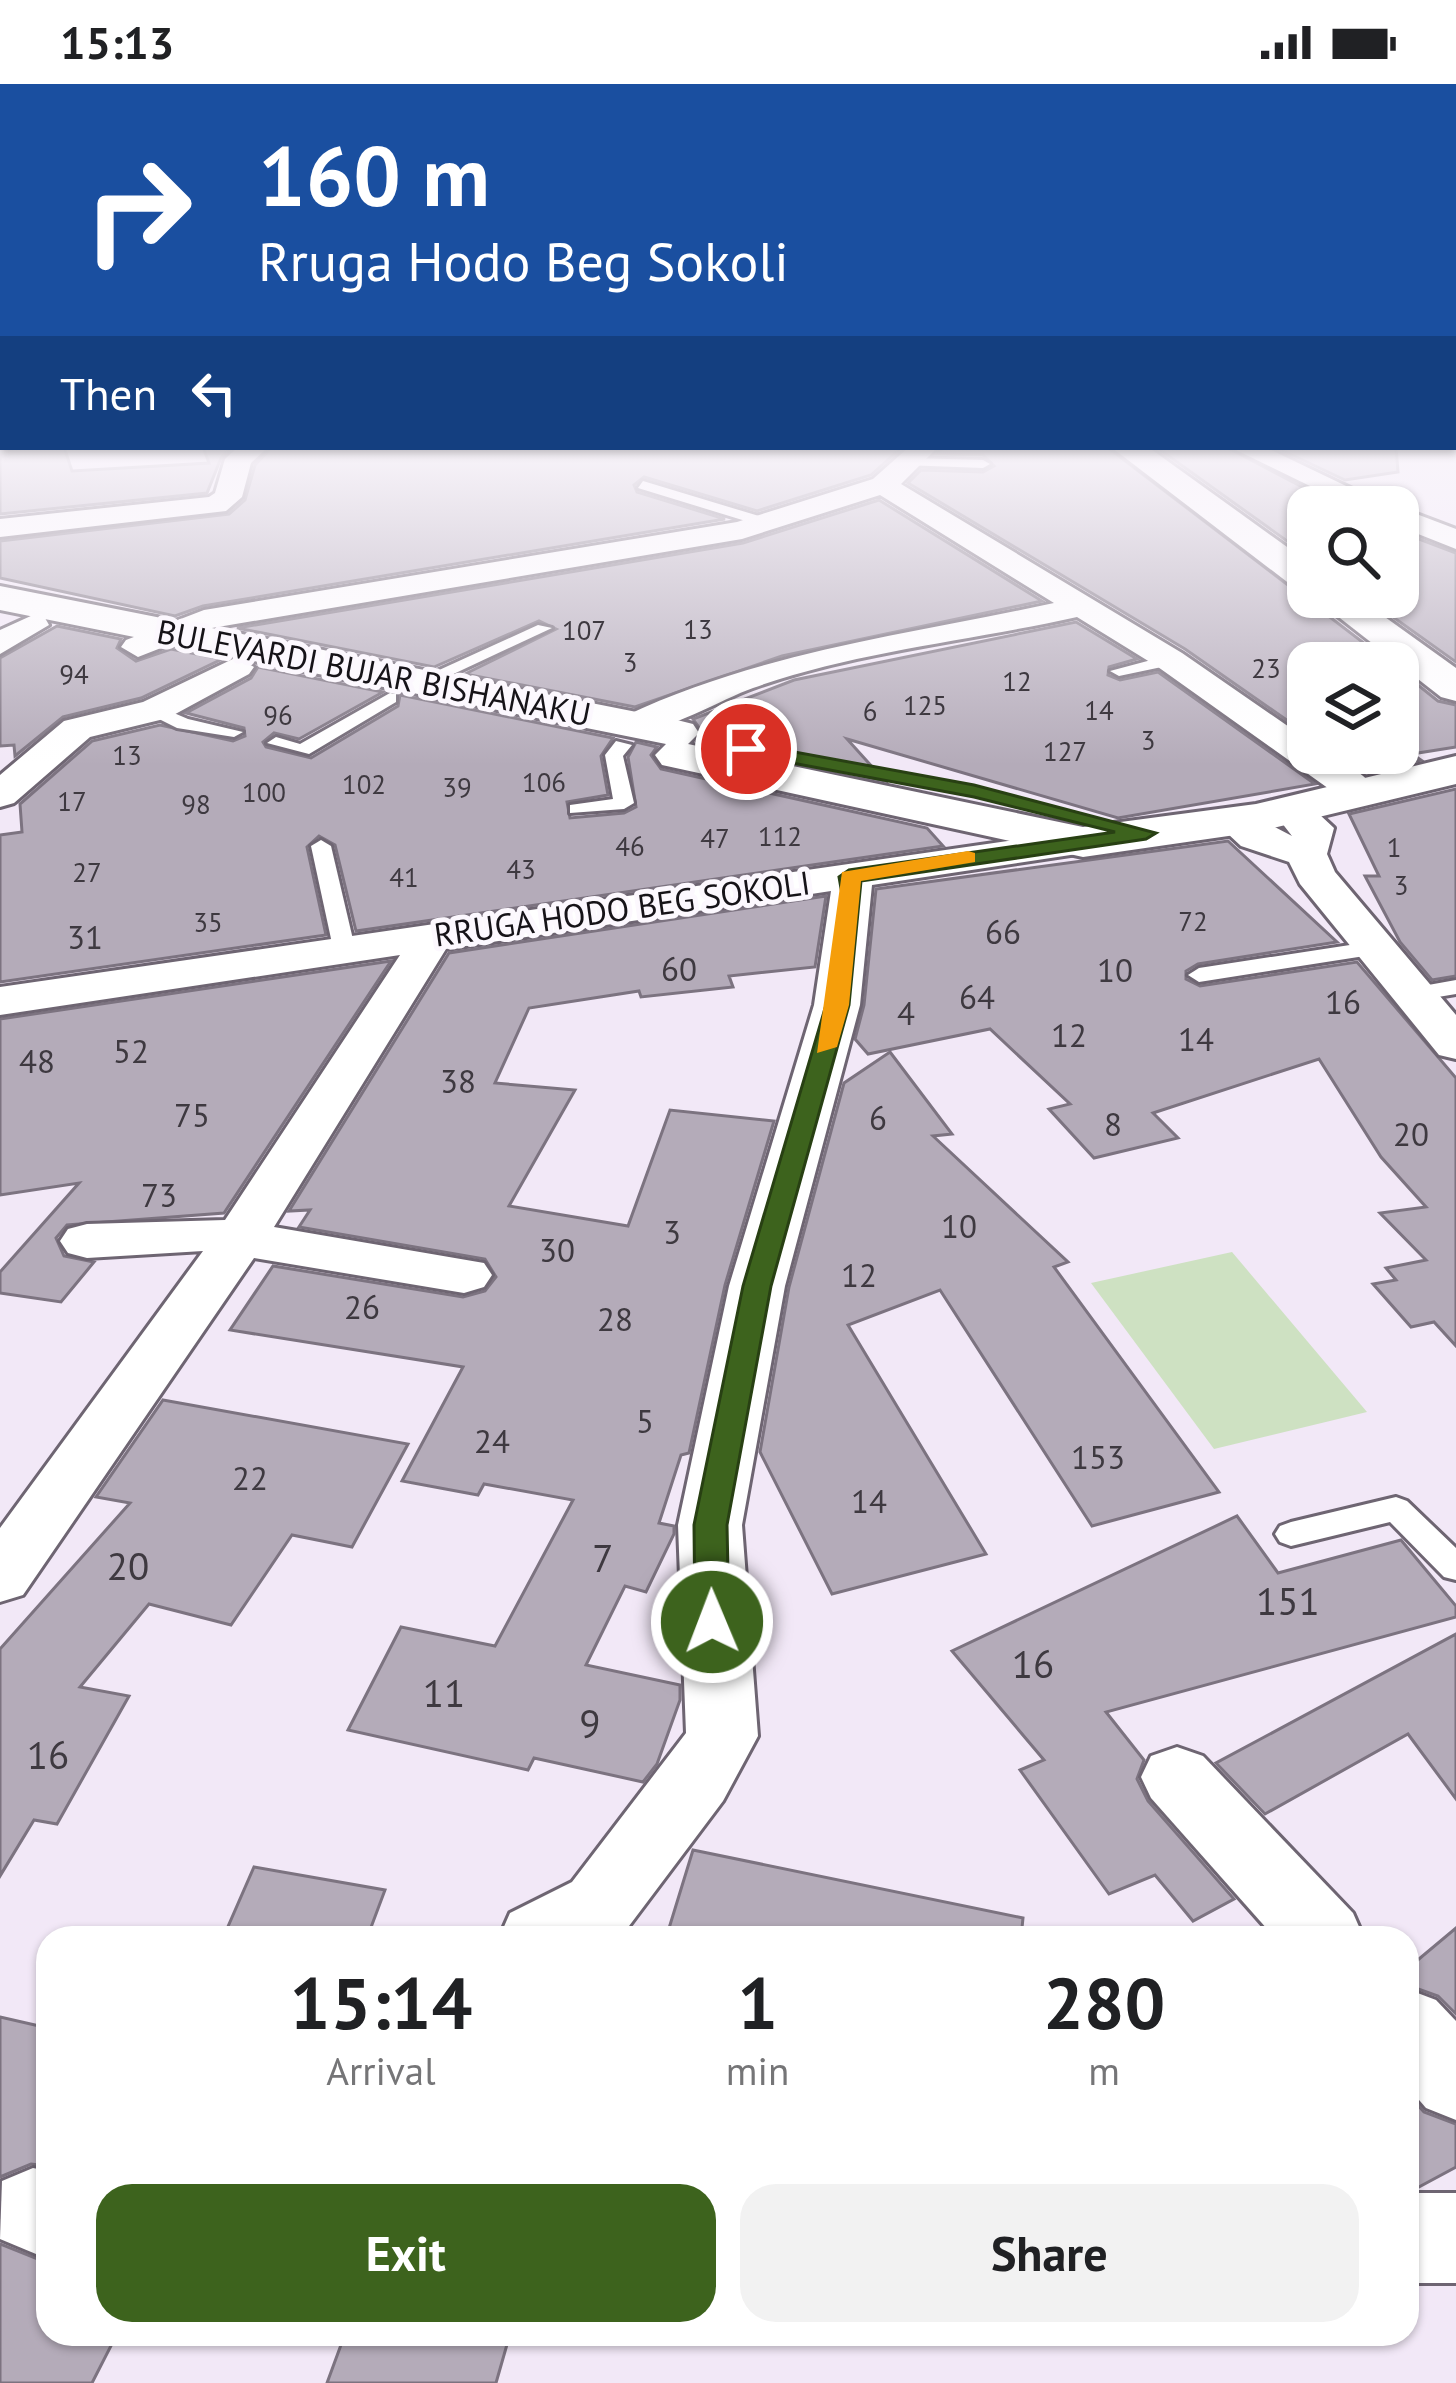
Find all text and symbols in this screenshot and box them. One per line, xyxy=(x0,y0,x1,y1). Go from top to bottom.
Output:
text: 15:13 xyxy=(60,13,174,71)
text: 160 m xyxy=(258,120,490,229)
icon: right xyxy=(60,132,216,288)
text: Rruga Hodo Beg Sokoli xyxy=(258,226,789,296)
icon: left xyxy=(181,360,247,426)
text: Then xyxy=(60,364,157,422)
map controls xyxy=(1287,486,1419,774)
button: search xyxy=(1287,486,1419,618)
street label: BULEVARDI BUJAR BISHANAKU xyxy=(153,609,595,735)
house number: 13 xyxy=(683,612,713,646)
house number: 107 xyxy=(562,613,606,647)
button: layers xyxy=(1287,642,1419,774)
house number: 3 xyxy=(623,645,637,679)
house number: 23 xyxy=(1251,651,1281,685)
house number: 94 xyxy=(59,657,89,691)
house number: 12 xyxy=(1002,664,1032,698)
house number: 125 xyxy=(903,688,947,722)
house number: 14 xyxy=(1084,693,1114,727)
house number: 6 xyxy=(863,694,877,728)
house number: 96 xyxy=(263,698,293,732)
pin xyxy=(695,698,797,800)
icon: arrive xyxy=(713,716,779,782)
house number: 3 xyxy=(1141,723,1155,757)
house number: 127 xyxy=(1043,734,1087,768)
house number: 13 xyxy=(112,738,142,772)
house number: 106 xyxy=(522,765,566,799)
house number: 102 xyxy=(342,767,386,801)
house number: 39 xyxy=(442,770,472,804)
house number: 100 xyxy=(242,775,286,809)
house number: 17 xyxy=(57,784,87,818)
house number: 98 xyxy=(181,787,211,821)
house number: 112 xyxy=(758,819,802,853)
house number: 47 xyxy=(700,821,730,855)
house number: 46 xyxy=(615,829,645,863)
house number: 1 xyxy=(1387,830,1401,864)
house number: 43 xyxy=(506,852,536,886)
house number: 27 xyxy=(72,855,102,889)
house number: 41 xyxy=(389,860,419,894)
street label: RRUGA HODO BEG SOKOLI xyxy=(431,860,813,956)
house number: 3 xyxy=(1394,868,1408,902)
house number: 72 xyxy=(1178,904,1208,938)
house number: 35 xyxy=(193,905,223,939)
house number: 66 xyxy=(985,910,1021,953)
house number: 31 xyxy=(67,915,103,958)
house number: 60 xyxy=(661,947,697,990)
house number: 10 xyxy=(1097,948,1133,991)
house number: 64 xyxy=(959,975,995,1018)
house number: 16 xyxy=(1325,980,1361,1023)
house number: 4 xyxy=(897,991,915,1034)
house number: 12 xyxy=(1051,1013,1087,1056)
house number: 14 xyxy=(1178,1017,1214,1060)
house number: 52 xyxy=(113,1029,149,1072)
house number: 48 xyxy=(19,1039,55,1082)
house number: 38 xyxy=(440,1059,476,1102)
house number: 75 xyxy=(174,1093,210,1136)
house number: 6 xyxy=(869,1096,887,1139)
house number: 8 xyxy=(1104,1102,1122,1145)
house number: 20 xyxy=(1393,1112,1429,1155)
house number: 73 xyxy=(141,1173,177,1216)
house number: 10 xyxy=(941,1204,977,1247)
house number: 3 xyxy=(663,1210,681,1253)
house number: 30 xyxy=(539,1228,575,1271)
house number: 12 xyxy=(841,1253,877,1296)
house number: 26 xyxy=(344,1285,380,1328)
house number: 28 xyxy=(597,1297,633,1340)
house number: 5 xyxy=(636,1399,654,1442)
house number: 24 xyxy=(474,1419,510,1462)
house number: 153 xyxy=(1071,1435,1125,1478)
house number: 22 xyxy=(232,1456,268,1499)
house number: 14 xyxy=(851,1479,887,1522)
house number: 7 xyxy=(592,1532,614,1583)
house number: 20 xyxy=(107,1540,149,1591)
position arrow xyxy=(649,1559,775,1685)
house number: 151 xyxy=(1256,1575,1320,1626)
house number: 16 xyxy=(1012,1638,1054,1689)
house number: 11 xyxy=(423,1667,465,1718)
house number: 9 xyxy=(579,1697,601,1748)
house number: 16 xyxy=(27,1729,69,1780)
text: 15:14 xyxy=(290,1956,472,2049)
text: 1 xyxy=(737,1956,778,2049)
text: 280 xyxy=(1043,1956,1165,2049)
text: Arrival xyxy=(326,2045,436,2096)
text: min xyxy=(726,2045,789,2096)
text: m xyxy=(1088,2045,1120,2096)
button: Exit xyxy=(96,2184,716,2322)
button: Share xyxy=(740,2184,1359,2322)

